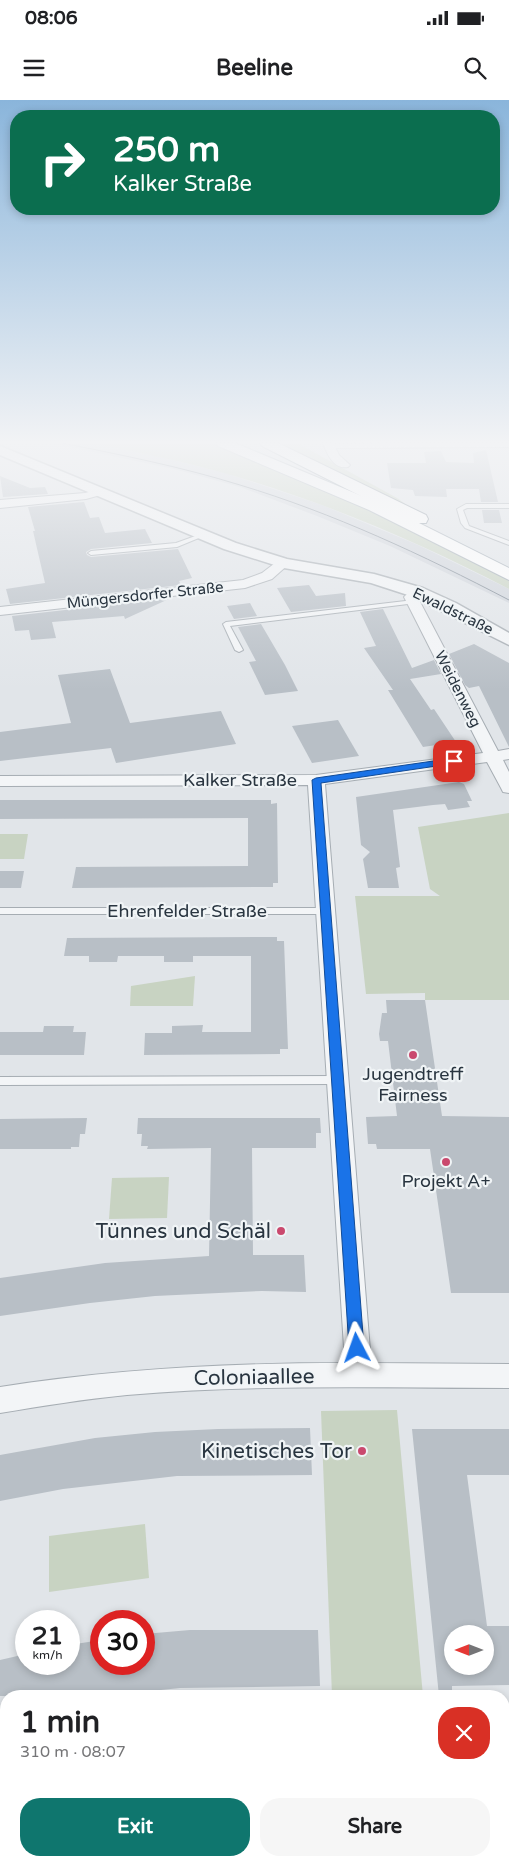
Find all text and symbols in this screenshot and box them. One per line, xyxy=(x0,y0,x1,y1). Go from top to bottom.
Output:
text: 08:06 xyxy=(25,7,78,29)
icon: menu xyxy=(20,54,48,82)
icon: search xyxy=(461,54,489,82)
text: Beeline xyxy=(216,55,293,81)
text: 250 m xyxy=(113,129,220,171)
icon: right xyxy=(30,130,95,195)
text: Kalker Straße xyxy=(113,171,252,197)
street label: Müngersdorfer Straße xyxy=(66,578,224,612)
street label: Ewaldstraße xyxy=(410,584,496,638)
street label: Weidenweg xyxy=(431,648,485,730)
pin xyxy=(433,740,475,782)
icon: arrive xyxy=(440,747,468,775)
street label: Kalker Straße xyxy=(183,769,297,791)
street label: Ehrenfelder Straße xyxy=(107,900,267,922)
marker: Jugendtreff Fairness xyxy=(407,1049,419,1061)
place label: Jugendtreff Fairness xyxy=(363,1063,463,1106)
marker: Projekt A+ xyxy=(440,1156,452,1168)
place label: Projekt A+ xyxy=(401,1170,491,1192)
place label: Tünnes und Schäl xyxy=(95,1219,271,1244)
marker: Tünnes und Schäl xyxy=(275,1225,287,1237)
position arrow xyxy=(330,1321,382,1373)
street label: Coloniaallee xyxy=(193,1364,315,1391)
place label: Kinetisches Tor xyxy=(201,1439,352,1464)
marker: Kinetisches Tor xyxy=(356,1445,368,1457)
speed limit sign: 30 xyxy=(90,1610,155,1675)
text: 21 xyxy=(32,1621,63,1651)
north arrow xyxy=(444,1625,494,1675)
map controls xyxy=(444,1625,494,1675)
text: km/h xyxy=(32,1648,63,1662)
text: 1 min xyxy=(20,1704,100,1741)
button: close xyxy=(438,1707,490,1759)
text: 310 m · 08:07 xyxy=(20,1742,126,1762)
button: Exit xyxy=(20,1798,250,1856)
button: Share xyxy=(260,1798,490,1856)

